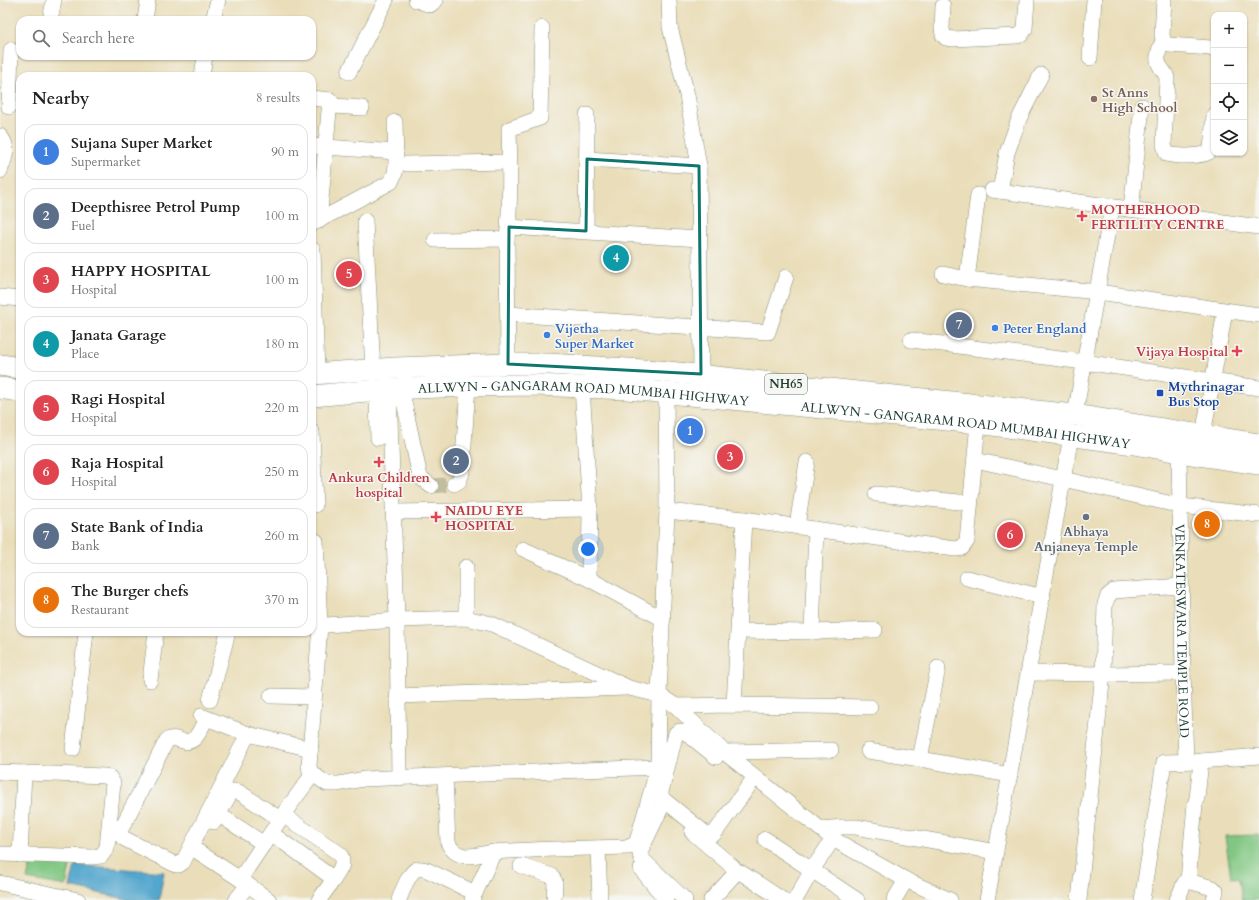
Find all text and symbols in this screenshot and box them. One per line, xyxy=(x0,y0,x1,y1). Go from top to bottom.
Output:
map controls xyxy=(1211,12,1247,156)
button: + xyxy=(1211,12,1247,48)
search box xyxy=(16,16,316,60)
icon: search xyxy=(30,27,52,49)
text: Search here xyxy=(62,28,135,48)
button: − xyxy=(1211,48,1247,84)
place label: St Anns High School xyxy=(1102,84,1177,117)
button: locate xyxy=(1211,84,1247,120)
text: Nearby xyxy=(32,87,89,110)
text: 8 results xyxy=(256,89,300,107)
marker: St Anns High School xyxy=(1089,94,1099,104)
button: layers xyxy=(1211,120,1247,156)
text: Sujana Super Market xyxy=(71,133,212,153)
text: 1 xyxy=(43,143,49,161)
text: 90 m xyxy=(271,143,299,161)
text: Supermarket xyxy=(71,153,141,171)
text: Deepthisree Petrol Pump xyxy=(71,197,240,217)
place label: MOTHERHOOD FERTILITY CENTRE xyxy=(1091,201,1224,234)
text: 2 xyxy=(43,207,49,225)
text: 100 m xyxy=(265,207,299,225)
marker: MOTHERHOOD FERTILITY CENTRE xyxy=(1076,210,1088,222)
text: Fuel xyxy=(71,217,95,235)
pin: 4 xyxy=(603,243,629,273)
pin: 5 xyxy=(336,259,362,289)
text: HAPPY HOSPITAL xyxy=(71,261,211,281)
text: 3 xyxy=(43,271,49,289)
text: 100 m xyxy=(265,271,299,289)
text: Hospital xyxy=(71,281,117,299)
pin: 7 xyxy=(946,310,972,340)
place label: Vijetha Super Market xyxy=(555,320,634,353)
place label: Peter England xyxy=(1003,320,1087,338)
marker: Peter England xyxy=(990,323,1000,333)
text: Janata Garage xyxy=(71,325,166,345)
marker: Vijetha Super Market xyxy=(542,330,552,340)
text: 4 xyxy=(43,335,49,353)
text: 180 m xyxy=(265,335,299,353)
place label: Vijaya Hospital xyxy=(1136,343,1228,361)
text: Place xyxy=(71,345,99,363)
marker: Vijaya Hospital xyxy=(1231,345,1243,357)
road number: NH65 xyxy=(765,374,807,394)
street label: ALLWYN - GANGARAM ROAD MUMBAI HIGHWAY xyxy=(418,377,750,411)
place label: Mythrinagar Bus Stop xyxy=(1168,378,1245,411)
marker: Mythrinagar Bus Stop xyxy=(1155,388,1165,398)
text: Ragi Hospital xyxy=(71,389,165,409)
street label: ALLWYN - GANGARAM ROAD MUMBAI HIGHWAY xyxy=(800,398,1132,453)
text: 5 xyxy=(43,399,49,417)
text: 220 m xyxy=(265,399,299,417)
text: Hospital xyxy=(71,409,117,427)
pin: 1 xyxy=(677,416,703,446)
pin: 3 xyxy=(717,442,743,472)
pin: 2 xyxy=(443,446,469,476)
text: Raja Hospital xyxy=(71,453,164,473)
marker: Ankura Children hospital xyxy=(373,456,385,468)
text: 6 xyxy=(43,463,49,481)
text: 250 m xyxy=(265,463,299,481)
place label: Ankura Children hospital xyxy=(328,469,430,502)
text: Hospital xyxy=(71,473,117,491)
place label: NAIDU EYE HOSPITAL xyxy=(445,502,523,535)
pin: 8 xyxy=(1194,509,1220,539)
marker: NAIDU EYE HOSPITAL xyxy=(430,511,442,523)
marker: Abhaya Anjaneya Temple xyxy=(1081,512,1091,522)
text: State Bank of India xyxy=(71,517,203,537)
pin: 6 xyxy=(997,520,1023,550)
place label: Abhaya Anjaneya Temple xyxy=(1034,523,1138,556)
street label: VENKATESWARA TEMPLE ROAD xyxy=(1170,524,1193,738)
text: 7 xyxy=(43,527,49,545)
text: 260 m xyxy=(265,527,299,545)
text: Bank xyxy=(71,537,100,555)
your location xyxy=(578,539,598,559)
text: The Burger chefs xyxy=(71,581,188,601)
text: 8 xyxy=(43,591,49,609)
text: 370 m xyxy=(265,591,299,609)
text: Restaurant xyxy=(71,601,129,619)

